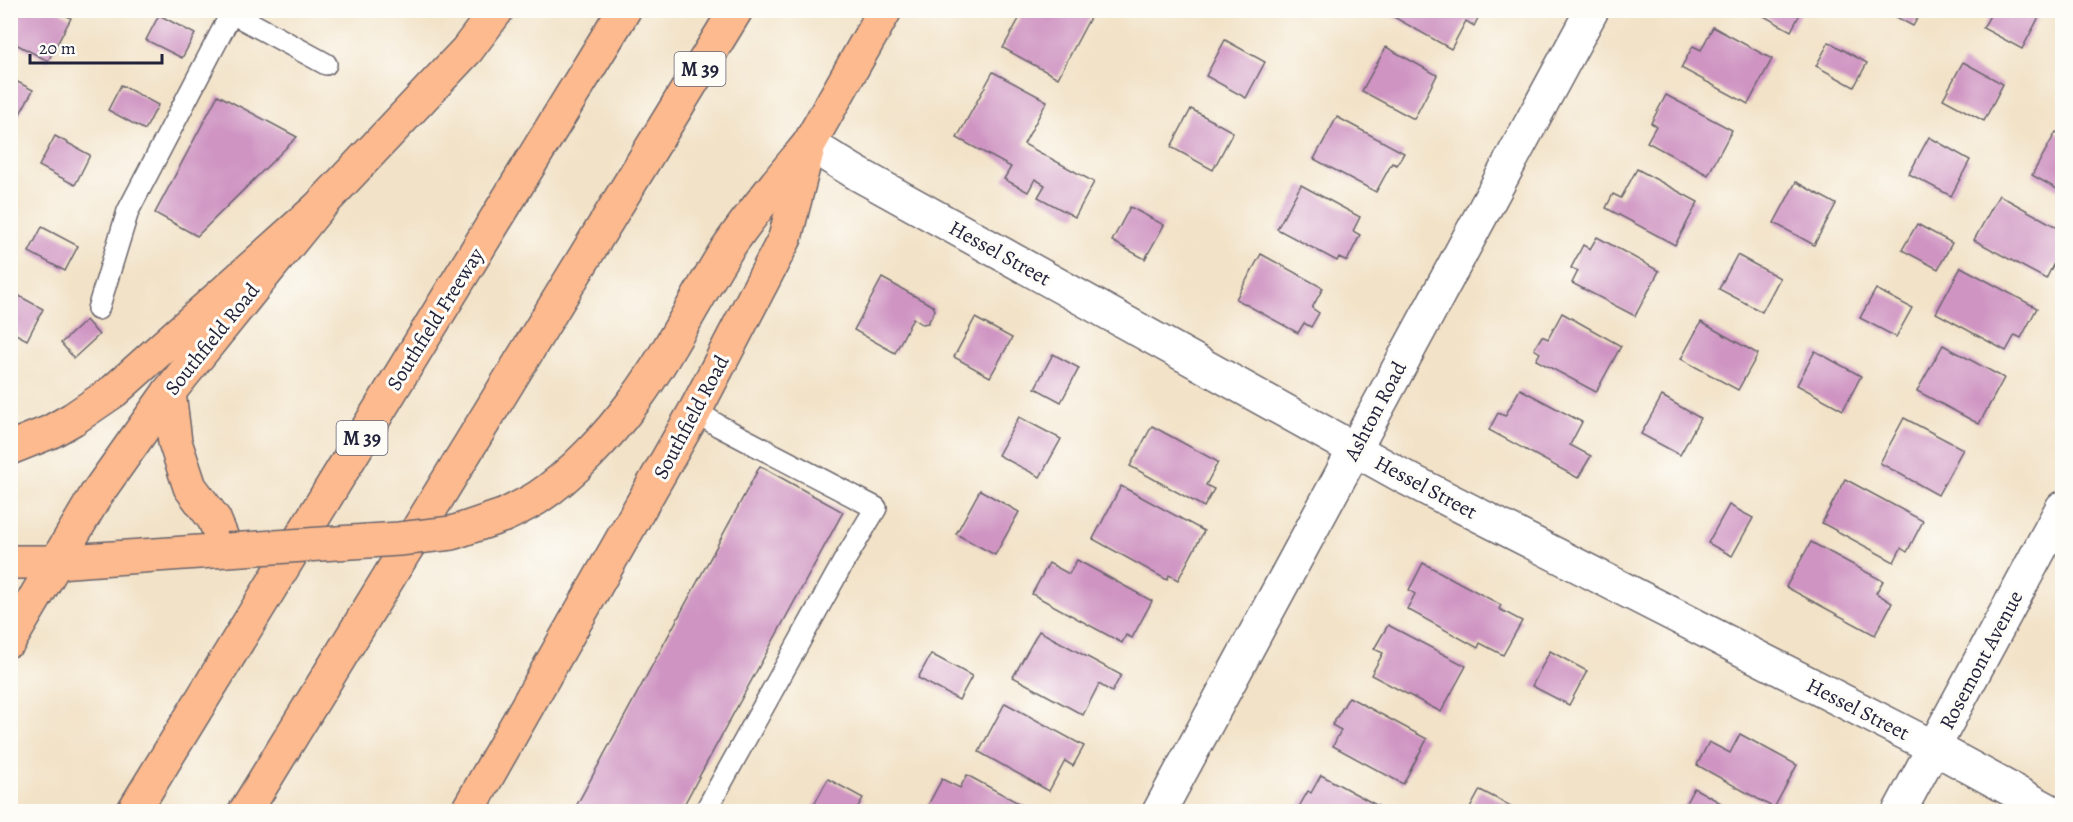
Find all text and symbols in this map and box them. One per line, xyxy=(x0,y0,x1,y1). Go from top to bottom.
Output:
scale bar xyxy=(30,27,162,65)
text: 20 m xyxy=(39,36,76,60)
road number: M 39 xyxy=(674,52,726,86)
street label: Hessel Street xyxy=(944,214,1056,292)
street label: Southfield Freeway xyxy=(380,242,490,396)
street label: Southfield Road xyxy=(158,277,266,401)
street label: Southfield Road xyxy=(647,349,736,484)
street label: Ashton Road xyxy=(1337,356,1413,466)
road number: M 39 xyxy=(336,421,388,455)
street label: Hessel Street xyxy=(1370,448,1482,526)
street label: Rosemont Avenue xyxy=(1933,586,2029,734)
street label: Hessel Street xyxy=(1802,671,1914,747)

